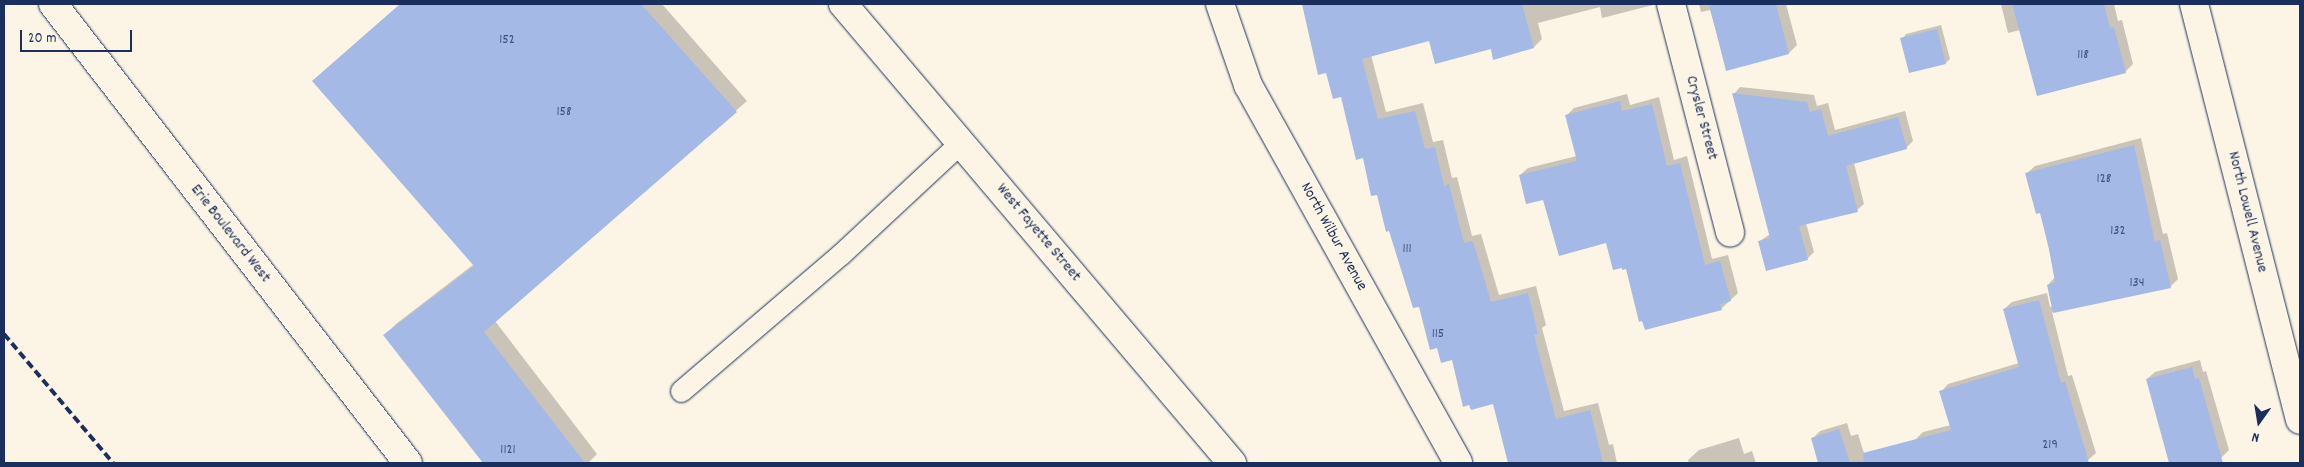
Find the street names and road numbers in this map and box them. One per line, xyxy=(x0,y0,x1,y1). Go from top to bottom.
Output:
street label: Crysler Street xyxy=(1681,74,1721,162)
street label: North Lowell Avenue xyxy=(2223,150,2271,274)
street label: North Wilbur Avenue xyxy=(1295,179,1371,295)
street label: West Fayette Street xyxy=(991,180,1085,286)
street label: Erie Boulevard West xyxy=(186,181,274,287)

